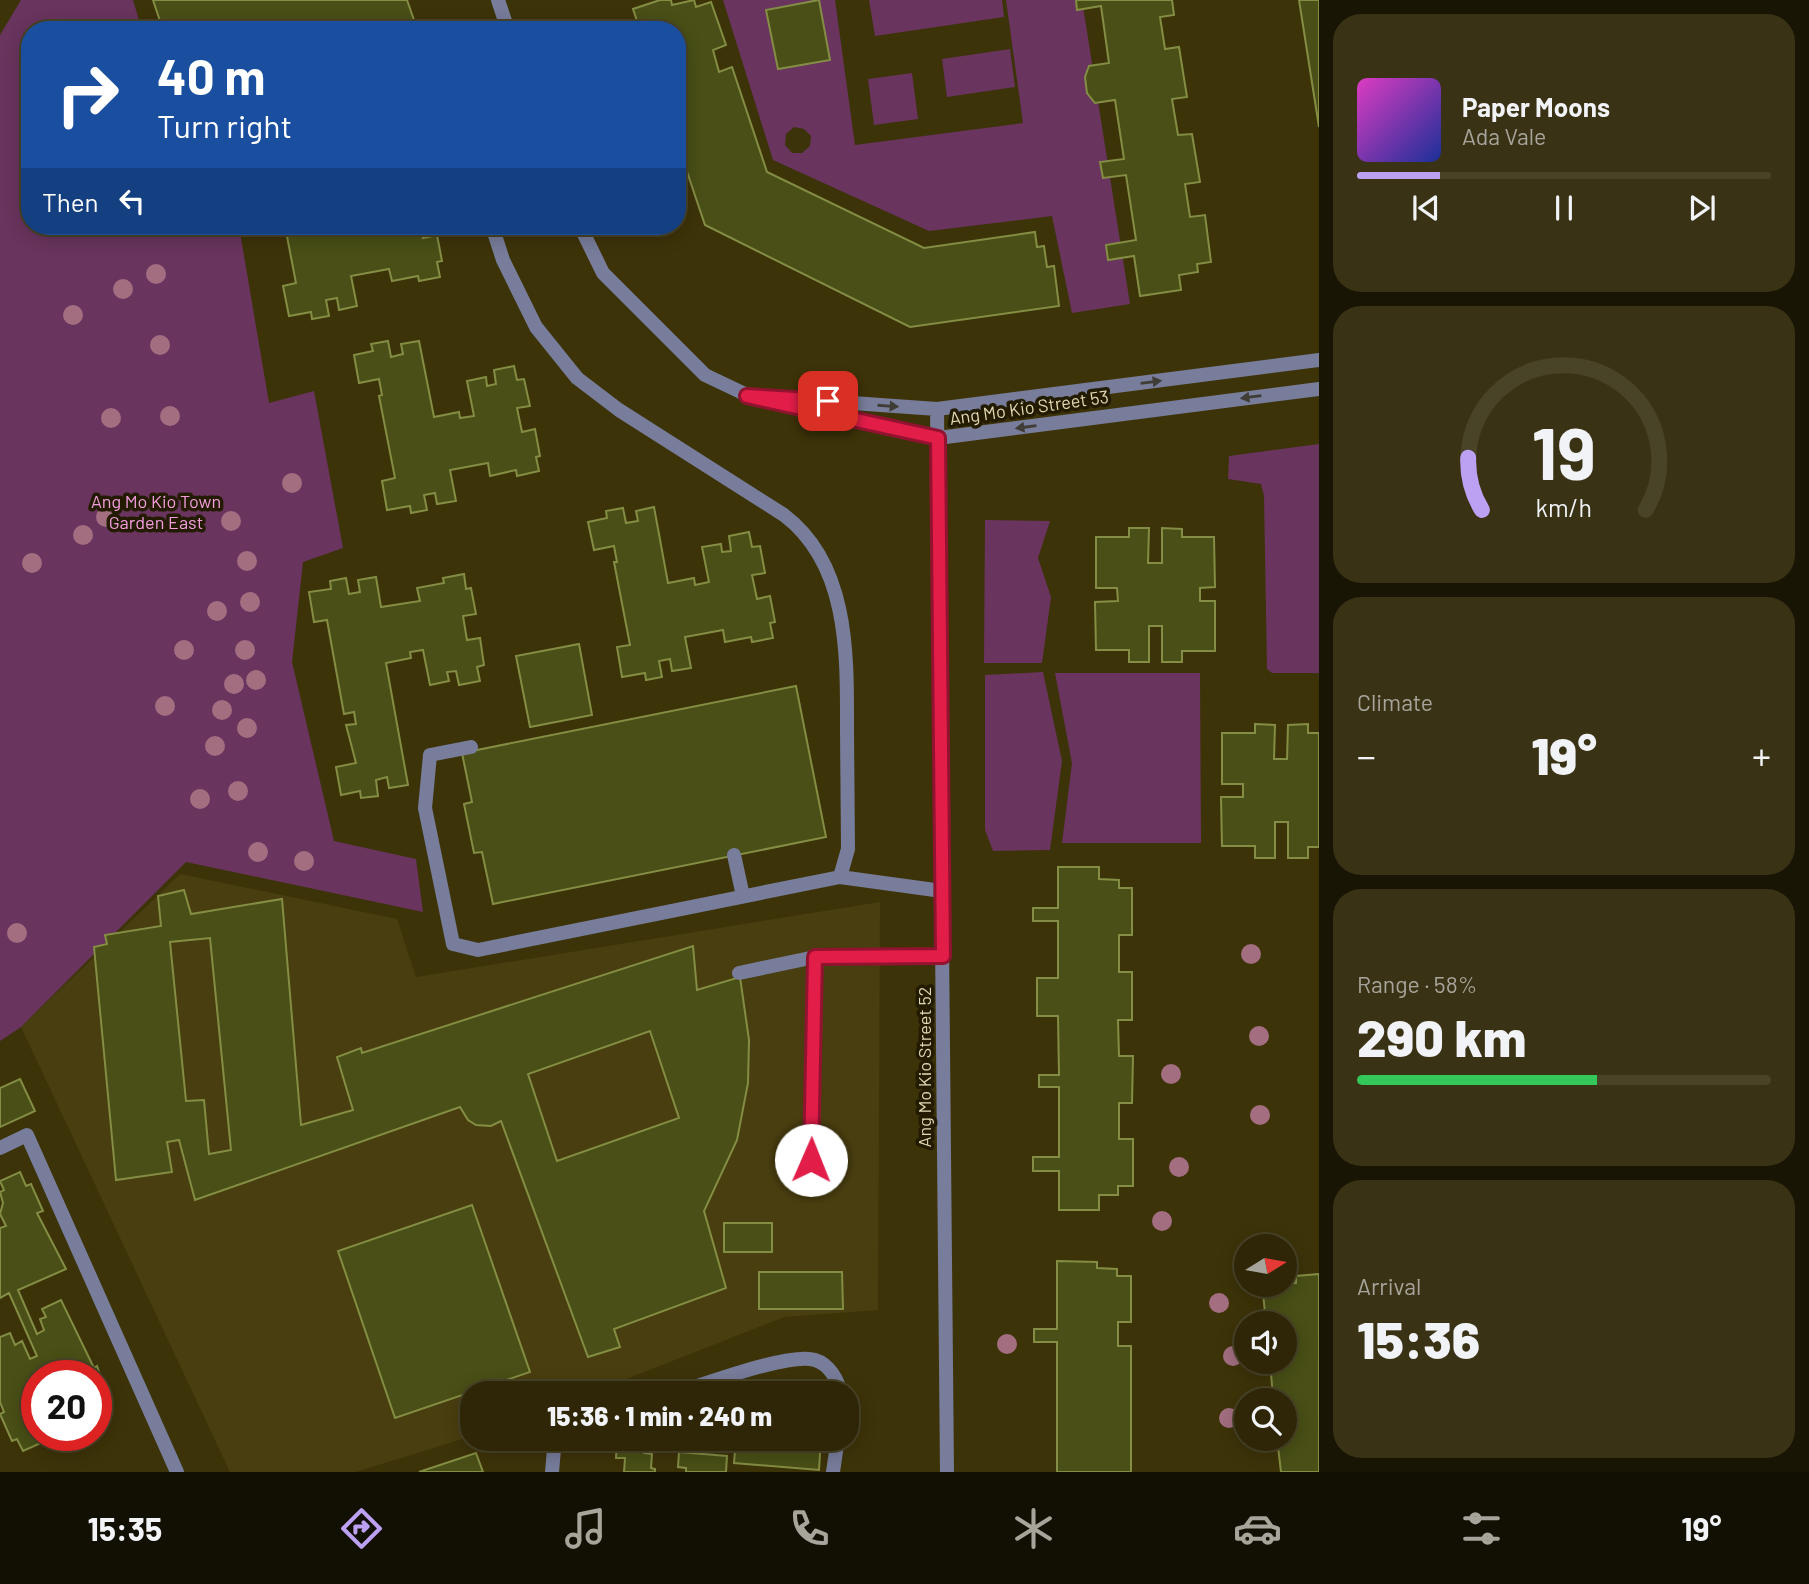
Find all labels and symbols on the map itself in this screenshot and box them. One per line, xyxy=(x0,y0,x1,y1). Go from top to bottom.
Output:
pin xyxy=(798,371,858,431)
one-way arrow xyxy=(1140,376,1162,387)
street label: Ang Mo Kio Street 53 xyxy=(948,385,1110,429)
one-way arrow xyxy=(1240,392,1262,403)
one-way arrow xyxy=(878,401,900,412)
one-way arrow xyxy=(1015,421,1037,432)
park label: Ang Mo Kio Town Garden East xyxy=(91,490,221,533)
street label: Ang Mo Kio Street 52 xyxy=(913,987,935,1147)
position arrow xyxy=(774,1123,848,1197)
north arrow xyxy=(1234,1234,1297,1297)
speed limit sign: 20 xyxy=(21,1360,112,1451)

